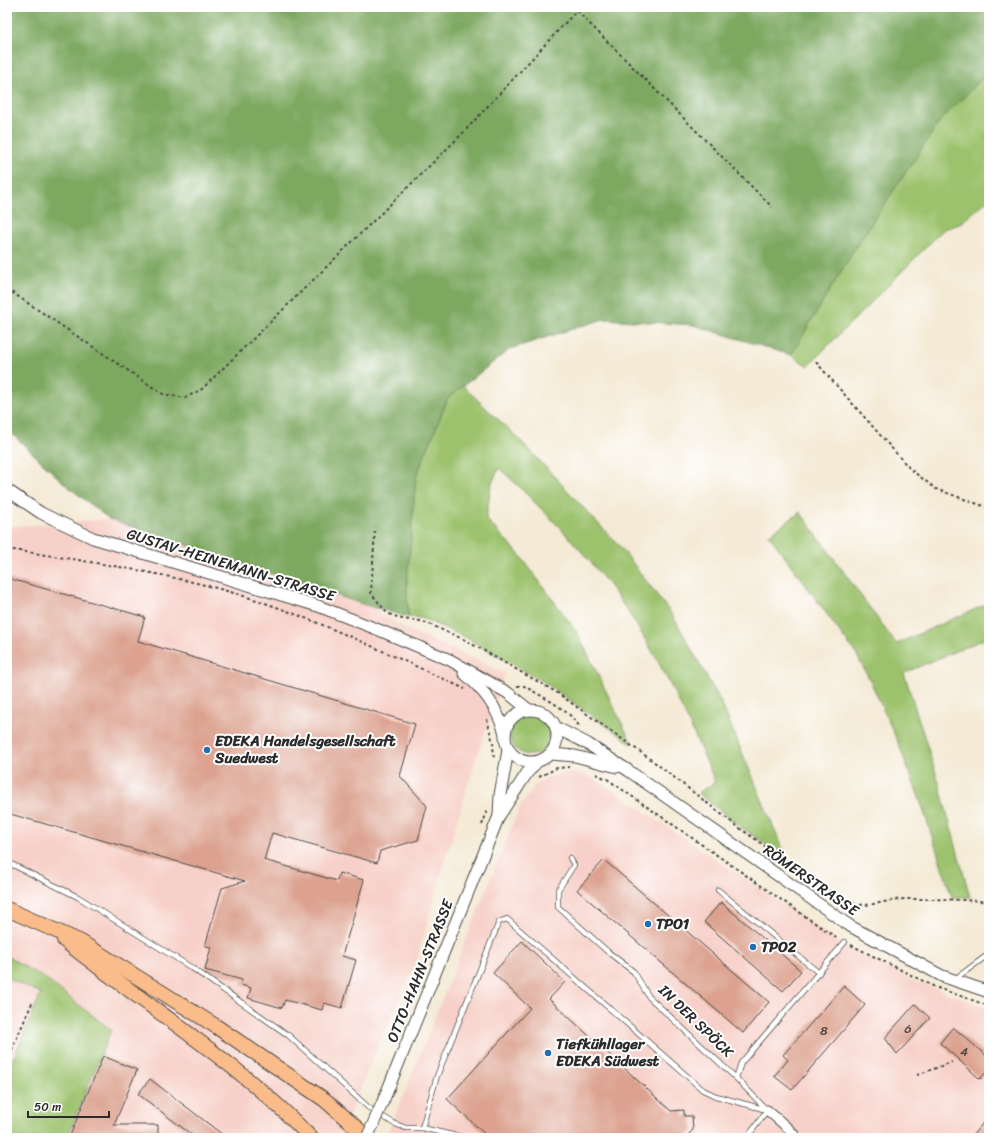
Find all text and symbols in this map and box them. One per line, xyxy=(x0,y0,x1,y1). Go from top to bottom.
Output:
street label: GUSTAV-HEINEMANN-STRASSE xyxy=(123,521,340,610)
place label: EDEKA Handelsgesellschaft Suedwest xyxy=(214,728,396,771)
marker: EDEKA Handelsgesellschaft Suedwest xyxy=(202,745,212,755)
street label: RÖMERSTRASSE xyxy=(758,837,866,924)
street label: OTTO-HAHN-STRASSE xyxy=(379,894,461,1046)
place label: TPO1 xyxy=(656,911,690,937)
marker: TPO1 xyxy=(643,919,653,929)
place label: TPO2 xyxy=(761,934,797,960)
marker: TPO2 xyxy=(748,942,758,952)
street label: IN DER SPÖCK xyxy=(652,977,740,1064)
house number: 6 xyxy=(904,1017,912,1040)
house number: 8 xyxy=(820,1019,828,1042)
place label: Tiefkühllager EDEKA Südwest xyxy=(556,1031,660,1074)
house number: 4 xyxy=(960,1040,968,1063)
marker: Tiefkühllager EDEKA Südwest xyxy=(543,1048,553,1058)
scale bar xyxy=(28,1093,109,1119)
text: 50 m xyxy=(34,1096,61,1118)

